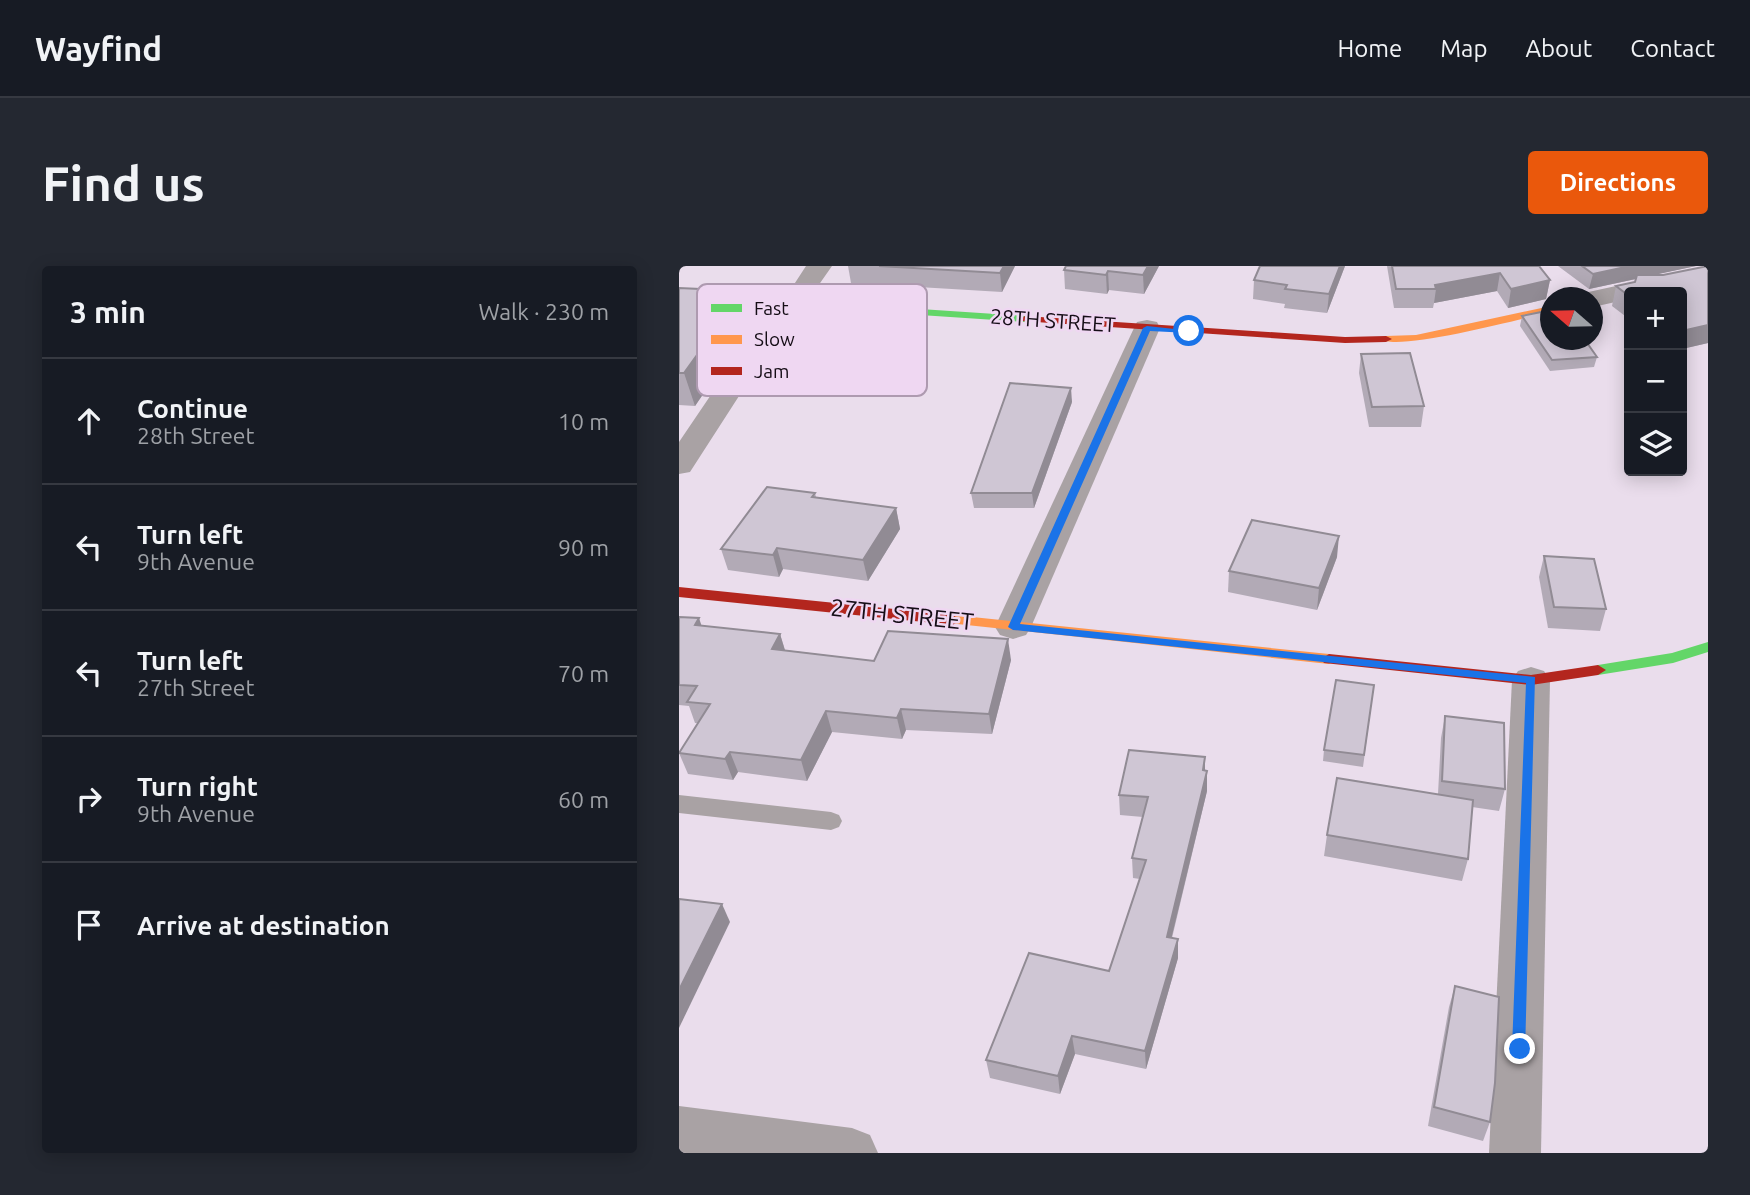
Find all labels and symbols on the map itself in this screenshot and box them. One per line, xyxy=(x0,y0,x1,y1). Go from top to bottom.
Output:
legend xyxy=(697,284,927,396)
north arrow xyxy=(1540,287,1603,350)
text: Fast xyxy=(754,297,789,319)
street label: 28TH STREET xyxy=(989,304,1117,336)
route start xyxy=(1173,315,1204,346)
text: Slow xyxy=(754,328,795,350)
text: Jam xyxy=(754,360,790,382)
street label: 27TH STREET xyxy=(829,594,975,635)
route end xyxy=(1504,1033,1535,1064)

